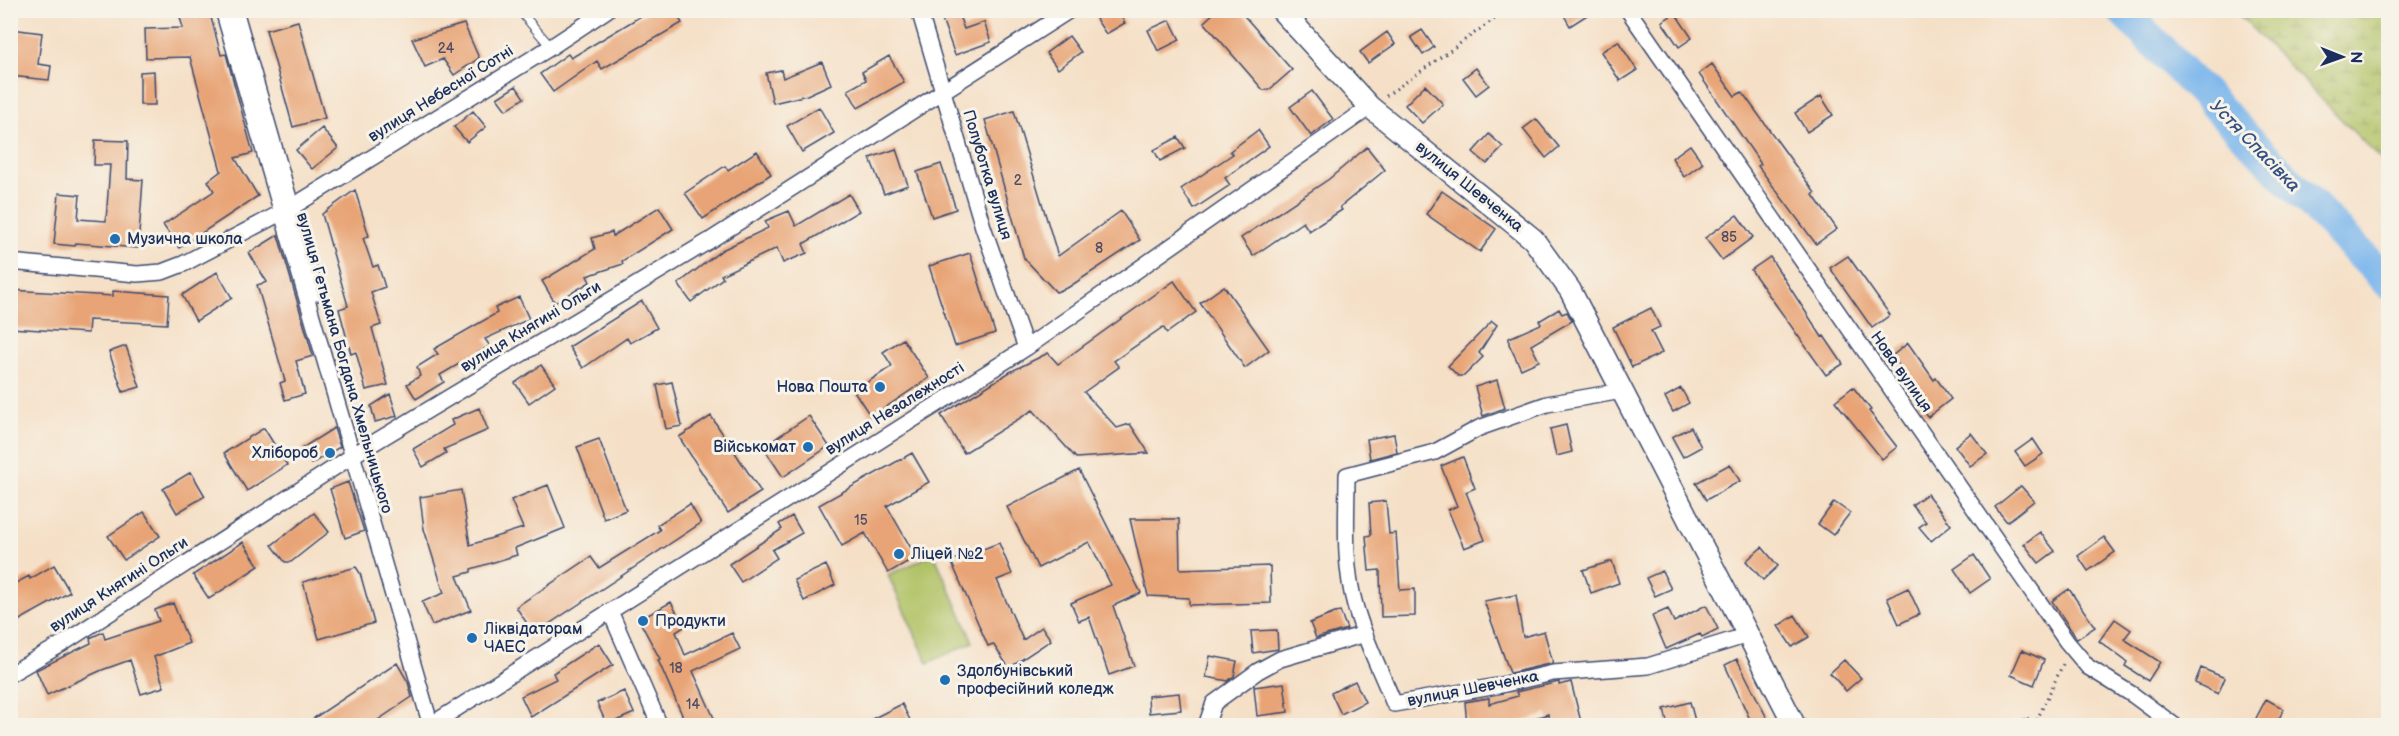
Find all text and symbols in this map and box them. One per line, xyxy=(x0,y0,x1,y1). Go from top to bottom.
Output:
north arrow xyxy=(2312,27,2372,87)
house number: 24 xyxy=(438,40,455,57)
street label: вулиця Небесної Сотні xyxy=(365,42,517,146)
text: N xyxy=(2346,51,2365,63)
water label: Устя Спасівка xyxy=(2206,96,2304,196)
street label: Полуботка вулиця xyxy=(958,108,1016,242)
street label: вулиця Шевченка xyxy=(1411,138,1527,237)
house number: 2 xyxy=(1014,172,1023,189)
street label: вулиця Гетьмана Богдана Хмельницького xyxy=(292,210,396,516)
house number: 85 xyxy=(1721,229,1737,246)
place label: Музична школа xyxy=(127,230,243,249)
marker: Музична школа xyxy=(108,232,122,246)
house number: 8 xyxy=(1095,240,1103,257)
street label: вулиця Княгині Ольги xyxy=(457,277,605,377)
street label: Нова вулиця xyxy=(1866,328,1936,416)
street label: вулиця Незалежності xyxy=(822,359,968,459)
place label: Нова Пошта xyxy=(776,378,869,397)
marker: Нова Пошта xyxy=(873,380,887,394)
place label: Вiйськомат xyxy=(713,438,797,457)
marker: Вiйськомат xyxy=(801,440,815,454)
place label: Хлібороб xyxy=(252,444,318,463)
marker: Хлібороб xyxy=(323,446,337,460)
house number: 15 xyxy=(854,512,868,529)
street label: вулиця Княгині Ольги xyxy=(46,533,192,637)
place label: Ліцей №2 xyxy=(910,545,984,564)
marker: Ліцей №2 xyxy=(892,547,906,561)
place label: Продукти xyxy=(655,612,726,631)
marker: Продукти xyxy=(636,614,650,628)
place label: Ліквідаторам ЧАЕС xyxy=(483,620,583,657)
marker: Ліквідаторам ЧАЕС xyxy=(465,631,479,645)
house number: 18 xyxy=(669,660,683,677)
place label: Здолбунівський професійний коледж xyxy=(957,662,1114,699)
street label: вулиця Шевченка xyxy=(1406,667,1541,711)
marker: Здолбунівський професійний коледж xyxy=(938,673,952,687)
house number: 14 xyxy=(686,696,700,713)

